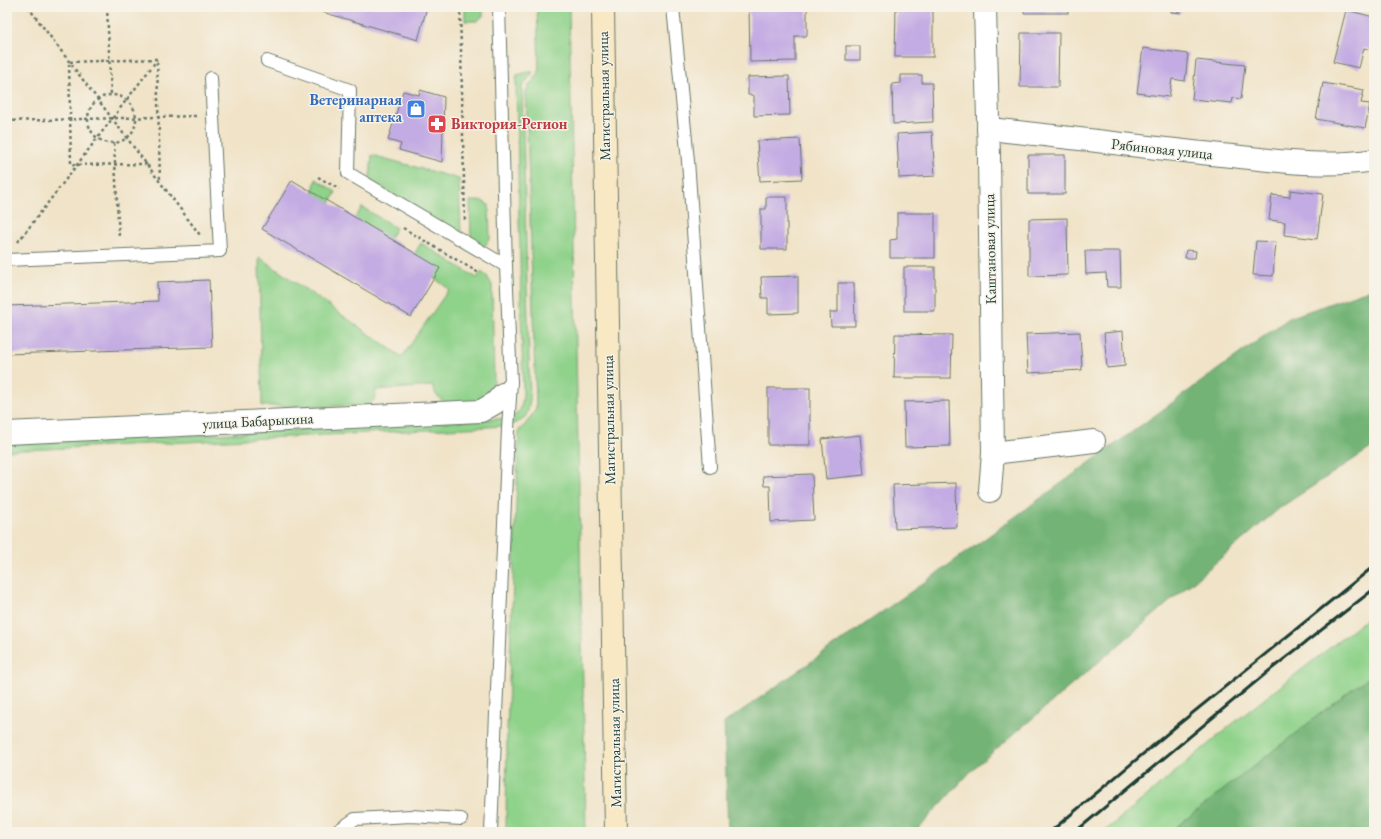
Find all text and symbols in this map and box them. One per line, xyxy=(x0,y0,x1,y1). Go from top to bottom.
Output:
street label: Магистральная улица xyxy=(593,31,614,161)
place label: Ветеринарная аптека xyxy=(310,90,402,126)
shop icon: Ветеринарная аптека xyxy=(405,98,427,120)
pharmacy icon: Виктория-Регион xyxy=(426,113,448,135)
place label: Виктория-Регион xyxy=(451,114,568,133)
street label: Рябиновая улица xyxy=(1110,134,1214,163)
street label: Каштановая улица xyxy=(979,193,1000,305)
street label: Магистральная улица xyxy=(598,355,619,485)
street label: улица Бабарыкина xyxy=(202,408,314,433)
street label: Магистральная улица xyxy=(604,678,625,808)

